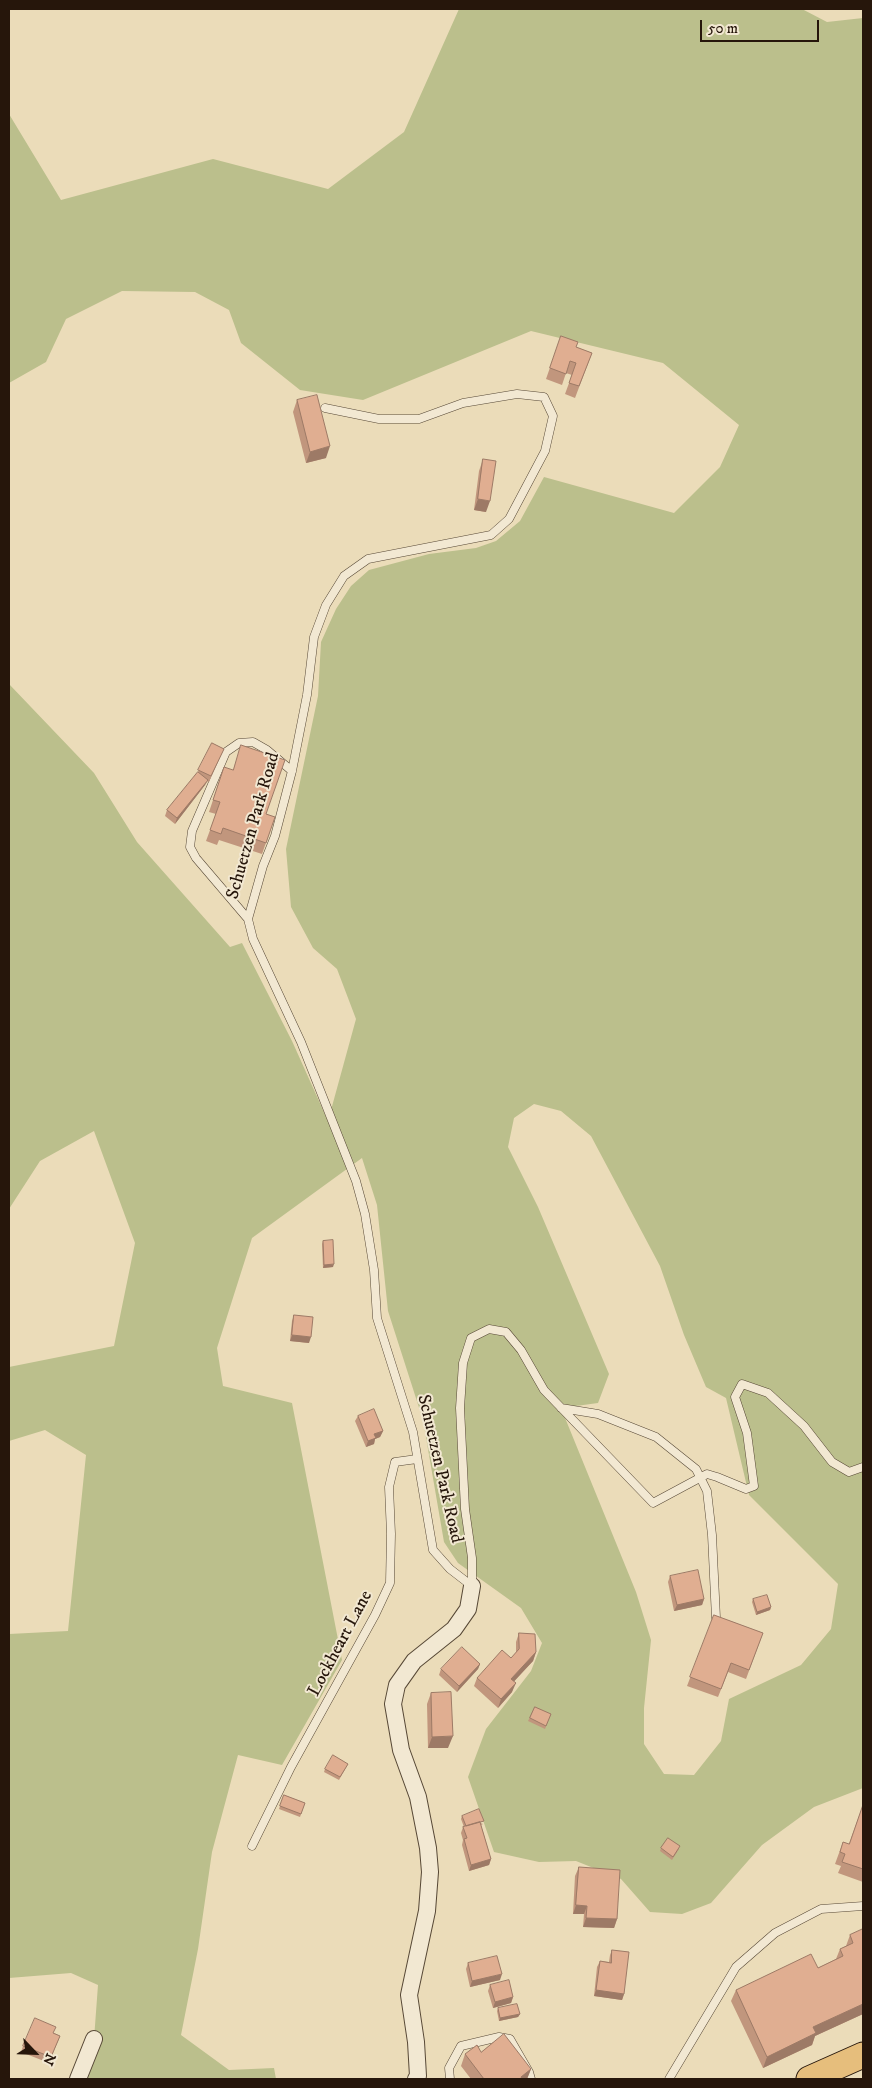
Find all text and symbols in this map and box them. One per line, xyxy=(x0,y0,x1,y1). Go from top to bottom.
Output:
scale bar xyxy=(702,10,821,42)
text: 50 m xyxy=(708,19,738,38)
street label: Schuetzen Park Road xyxy=(223,750,285,902)
street label: Schuetzen Park Road xyxy=(411,1393,467,1545)
street label: Lockheart Lane xyxy=(304,1587,378,1701)
north arrow xyxy=(10,2028,60,2078)
text: N xyxy=(38,2050,59,2068)

